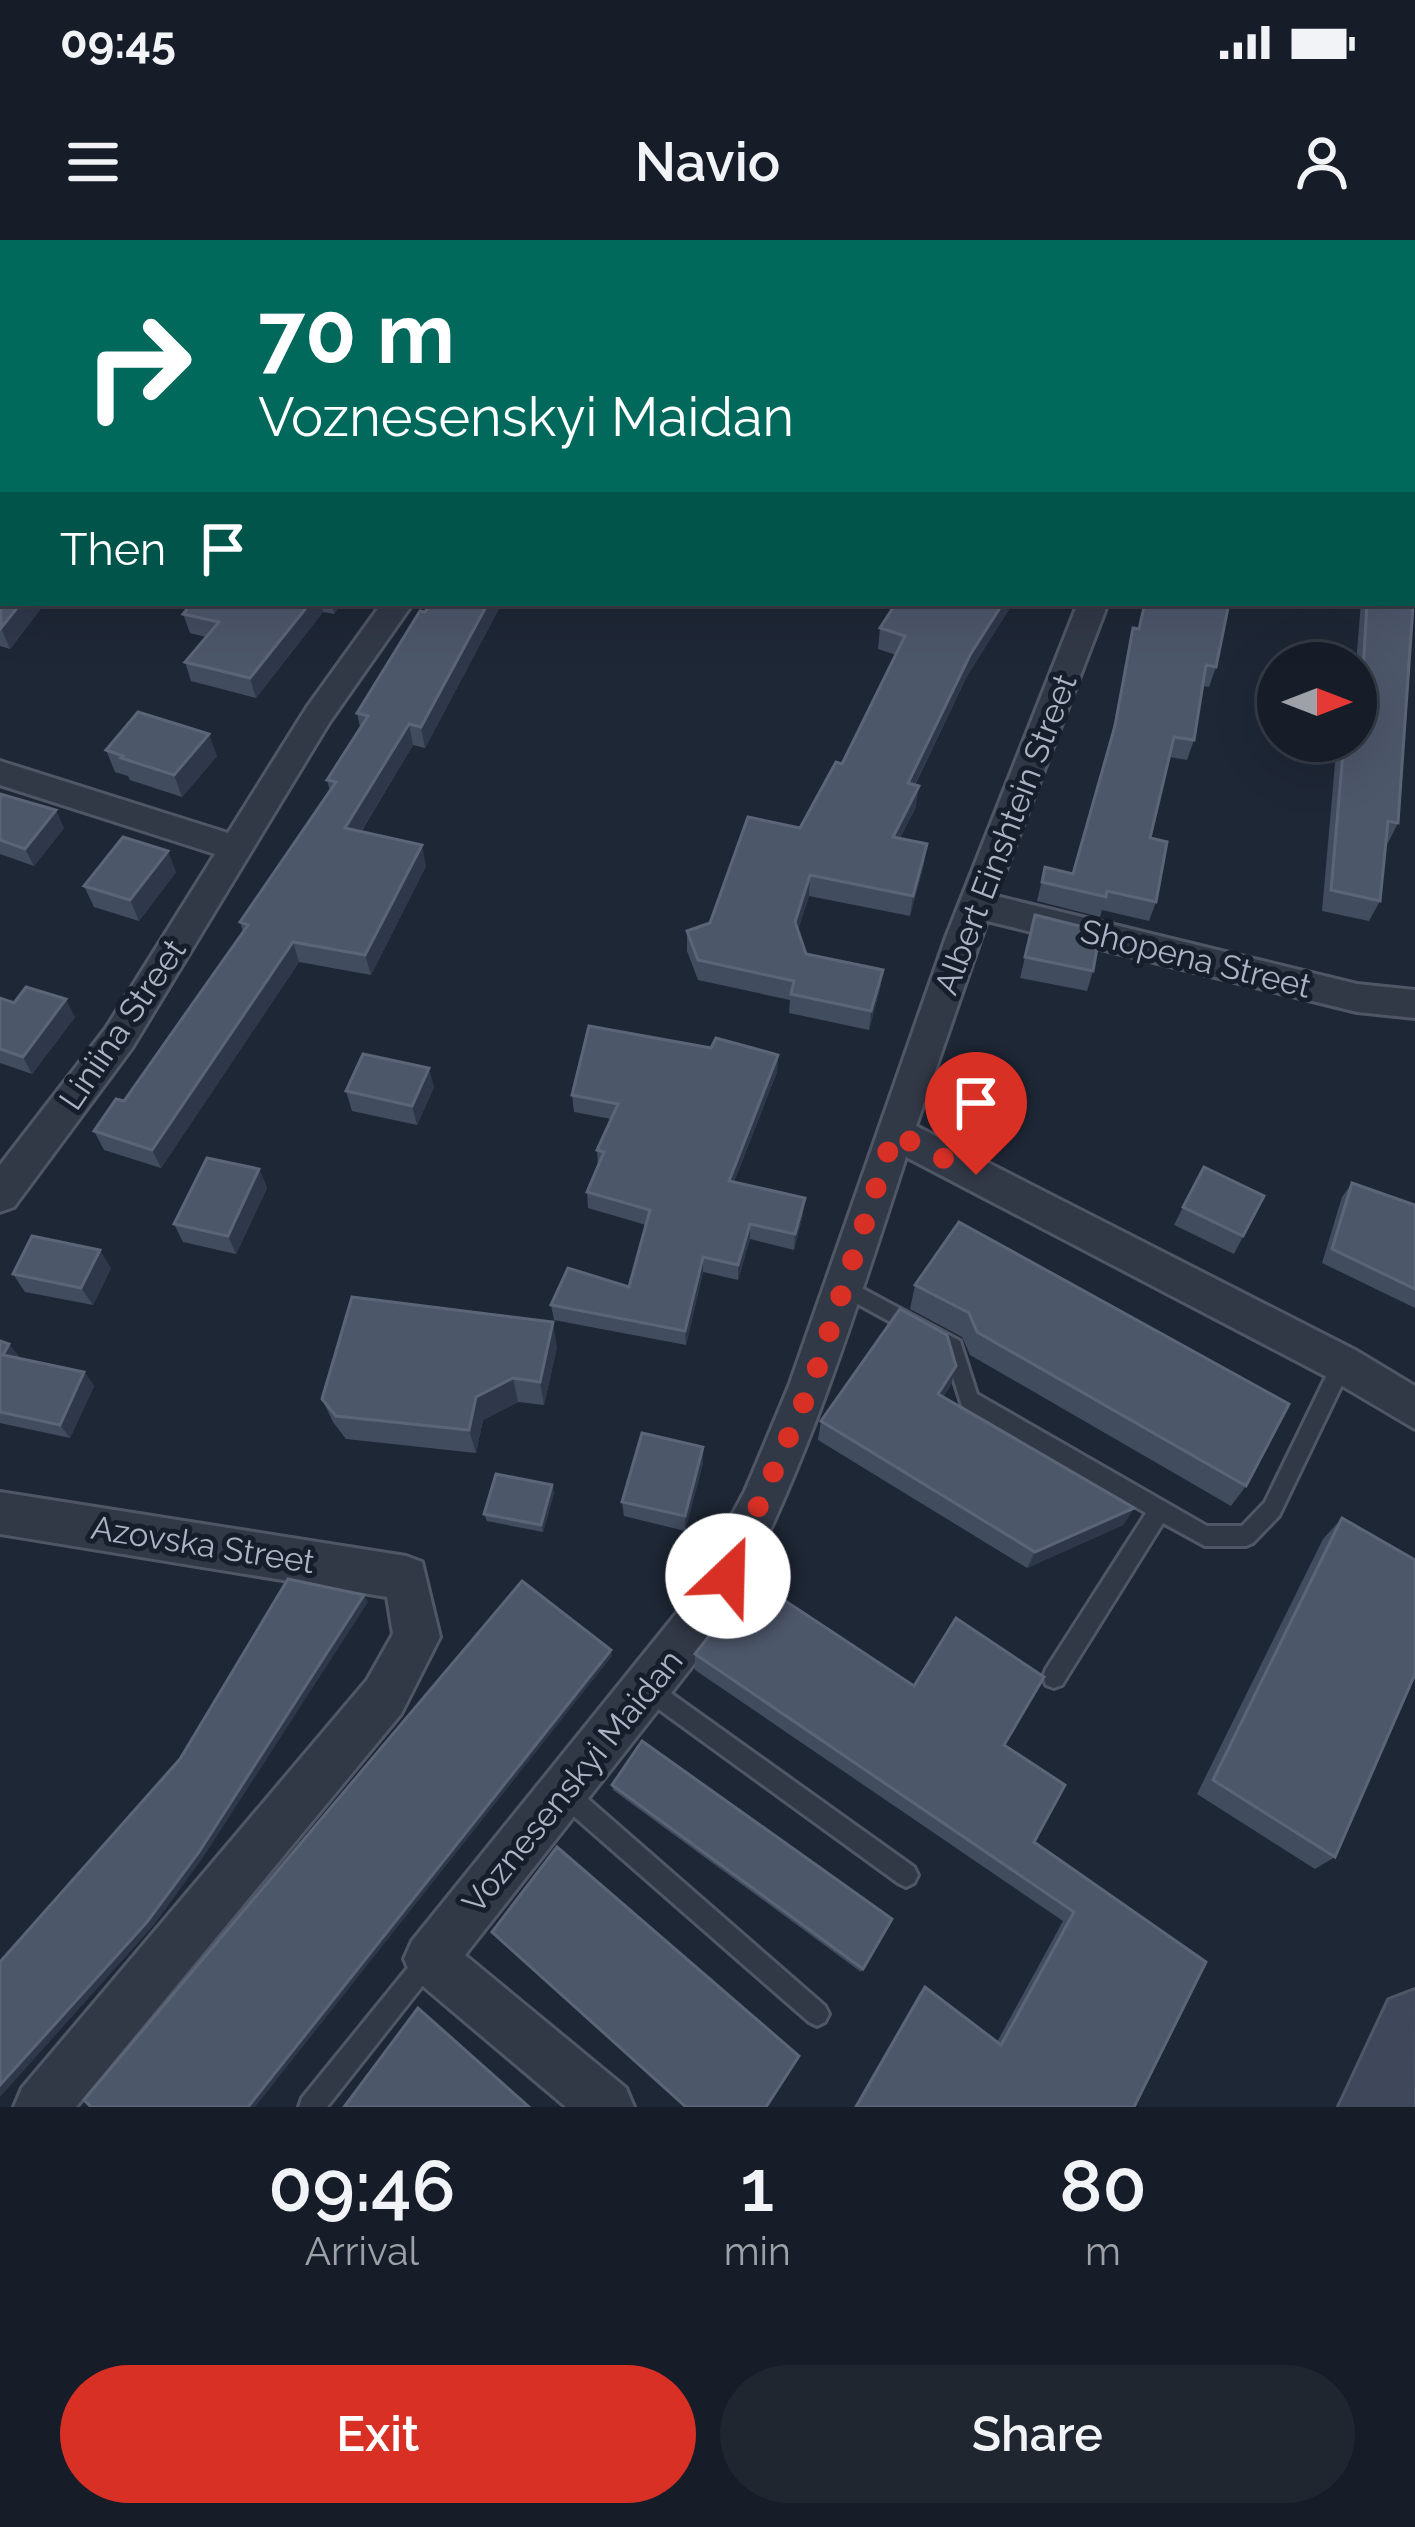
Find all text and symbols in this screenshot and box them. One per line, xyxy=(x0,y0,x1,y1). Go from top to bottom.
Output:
text: 09:45 xyxy=(60,16,176,69)
icon: menu xyxy=(60,129,126,195)
icon: person xyxy=(1289,129,1355,195)
text: Navio xyxy=(635,130,780,194)
text: 70 m xyxy=(258,284,455,383)
icon: right xyxy=(60,288,216,444)
text: Voznesenskyi Maidan xyxy=(258,385,794,449)
icon: arrive xyxy=(190,516,256,582)
text: Then xyxy=(60,523,166,576)
north arrow xyxy=(1257,642,1377,762)
map controls xyxy=(1257,642,1377,762)
street label: Albert Einshtein Street xyxy=(926,668,1085,1000)
street label: Shopena Street xyxy=(1077,911,1315,1006)
street label: Liniina Street xyxy=(51,932,194,1117)
pin xyxy=(925,1052,1027,1175)
icon: arrive xyxy=(943,1070,1009,1136)
street label: Azovska Street xyxy=(88,1508,317,1581)
position arrow xyxy=(665,1513,791,1639)
street label: Voznesenskyi Maidan xyxy=(454,1642,691,1921)
text: 09:46 xyxy=(268,2143,455,2228)
text: 1 xyxy=(740,2143,774,2228)
text: 80 xyxy=(1059,2143,1147,2228)
text: Arrival xyxy=(305,2228,419,2274)
text: min xyxy=(724,2228,791,2274)
text: m xyxy=(1085,2228,1121,2274)
button: Exit xyxy=(60,2365,696,2503)
button: Share xyxy=(720,2365,1355,2503)

